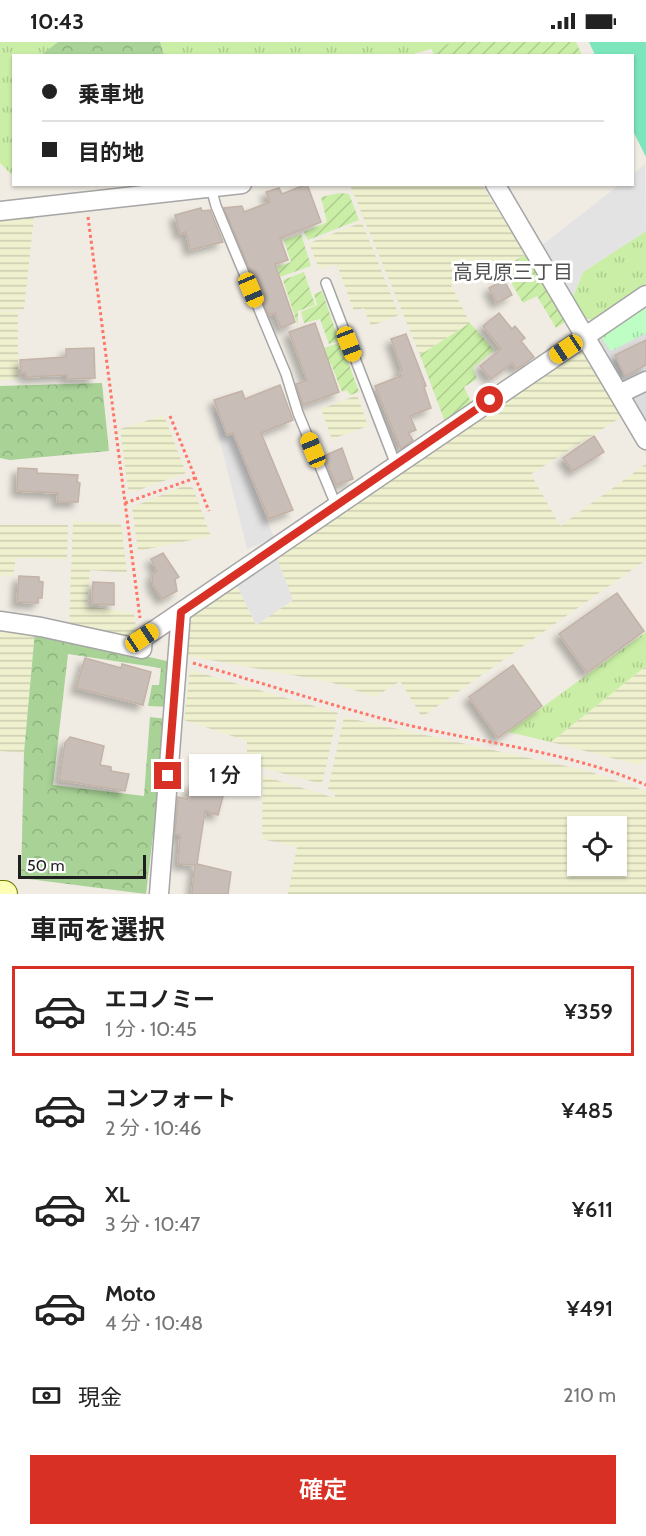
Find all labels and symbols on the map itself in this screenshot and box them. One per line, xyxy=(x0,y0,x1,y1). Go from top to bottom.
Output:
district label: 高見原三丁目 xyxy=(453,260,573,284)
car xyxy=(236,270,266,310)
car xyxy=(334,324,364,364)
car xyxy=(546,331,586,367)
route start xyxy=(476,386,503,413)
car xyxy=(298,430,328,470)
car xyxy=(122,620,162,656)
callout: 1 分 xyxy=(189,755,261,797)
route end xyxy=(154,762,181,789)
scale bar xyxy=(18,852,146,880)

